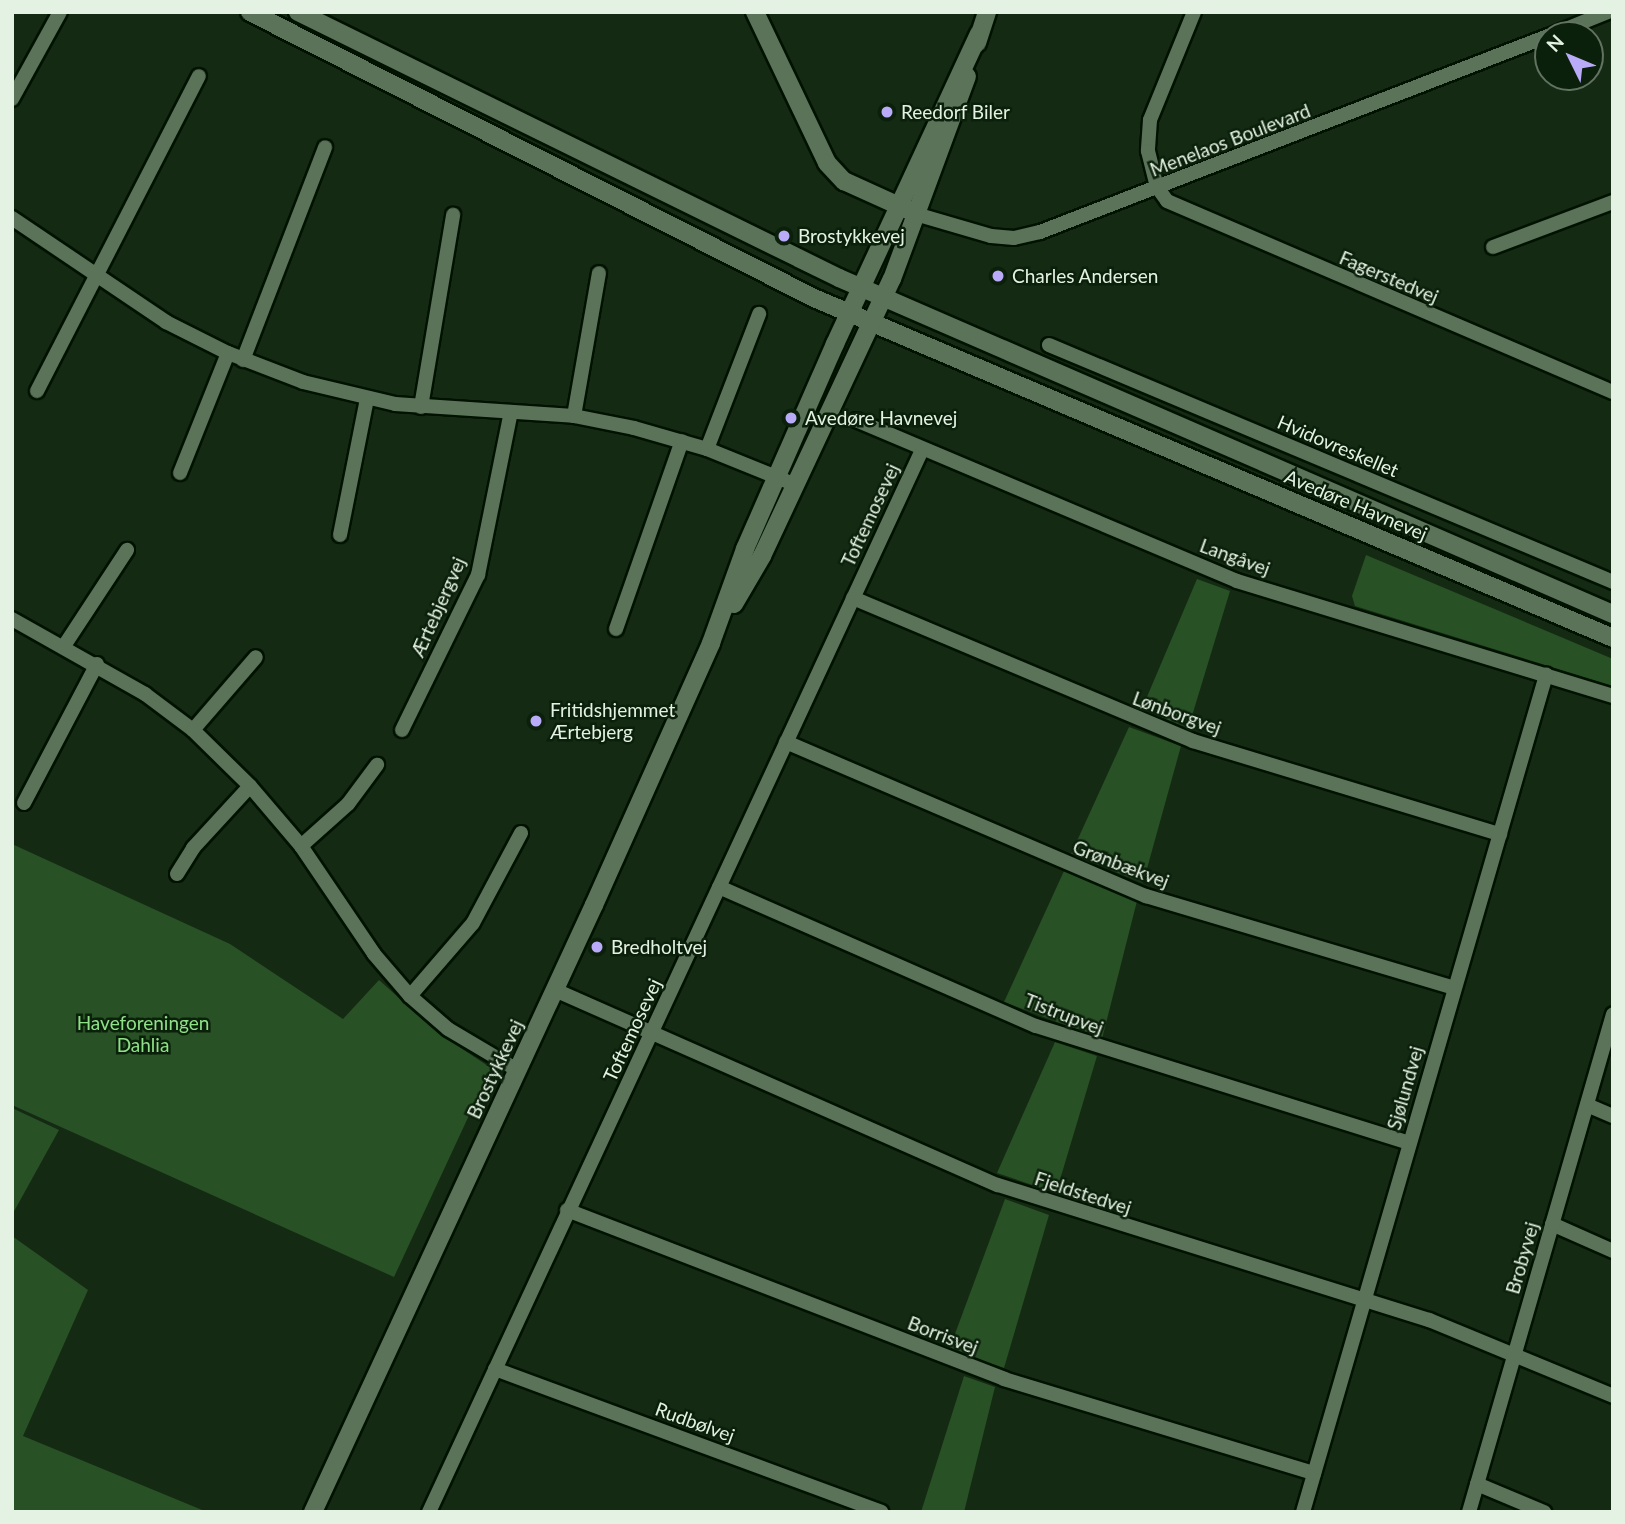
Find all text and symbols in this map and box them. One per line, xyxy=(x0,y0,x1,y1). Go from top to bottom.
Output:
north arrow xyxy=(1534,21,1604,91)
text: N xyxy=(1541,30,1568,56)
street label: Menelaos Boulevard xyxy=(1147,99,1313,181)
place label: Reedorf Biler xyxy=(901,101,1010,123)
marker: Reedorf Biler xyxy=(879,104,895,120)
place label: Brostykkevej xyxy=(798,225,905,247)
marker: Brostykkevej xyxy=(776,228,792,244)
street label: Fagerstedvej xyxy=(1336,246,1442,308)
place label: Charles Andersen xyxy=(1012,265,1159,287)
marker: Charles Andersen xyxy=(990,268,1006,284)
place label: Avedøre Havnevej xyxy=(805,407,957,429)
marker: Avedøre Havnevej xyxy=(783,410,799,426)
street label: Hvidovreskellet xyxy=(1274,410,1402,482)
street label: Toftemosevej xyxy=(836,460,904,570)
street label: Avedøre Havnevej xyxy=(1281,465,1431,545)
street label: Langåvej xyxy=(1197,534,1273,580)
street label: Ærtebjergvej xyxy=(406,553,470,661)
street label: Lønborgvej xyxy=(1130,686,1224,740)
place label: Fritidshjemmet Ærtebjerg xyxy=(550,699,675,743)
marker: Fritidshjemmet Ærtebjerg xyxy=(528,713,544,729)
street label: Grønbækvej xyxy=(1070,835,1172,893)
place label: Bredholtvej xyxy=(611,936,707,958)
marker: Bredholtvej xyxy=(589,939,605,955)
street label: Toftemosevej xyxy=(598,975,666,1085)
street label: Tistrupvej xyxy=(1021,989,1107,1039)
park label: Haveforeningen Dahlia xyxy=(77,1012,209,1056)
street label: Brostykkevej xyxy=(462,1016,528,1122)
street label: Sjølundvej xyxy=(1382,1044,1428,1132)
street label: Fjeldstedvej xyxy=(1032,1167,1134,1219)
street label: Brobyvej xyxy=(1501,1219,1543,1297)
street label: Borrisvej xyxy=(905,1311,981,1359)
street label: Rudbølvej xyxy=(652,1397,738,1447)

